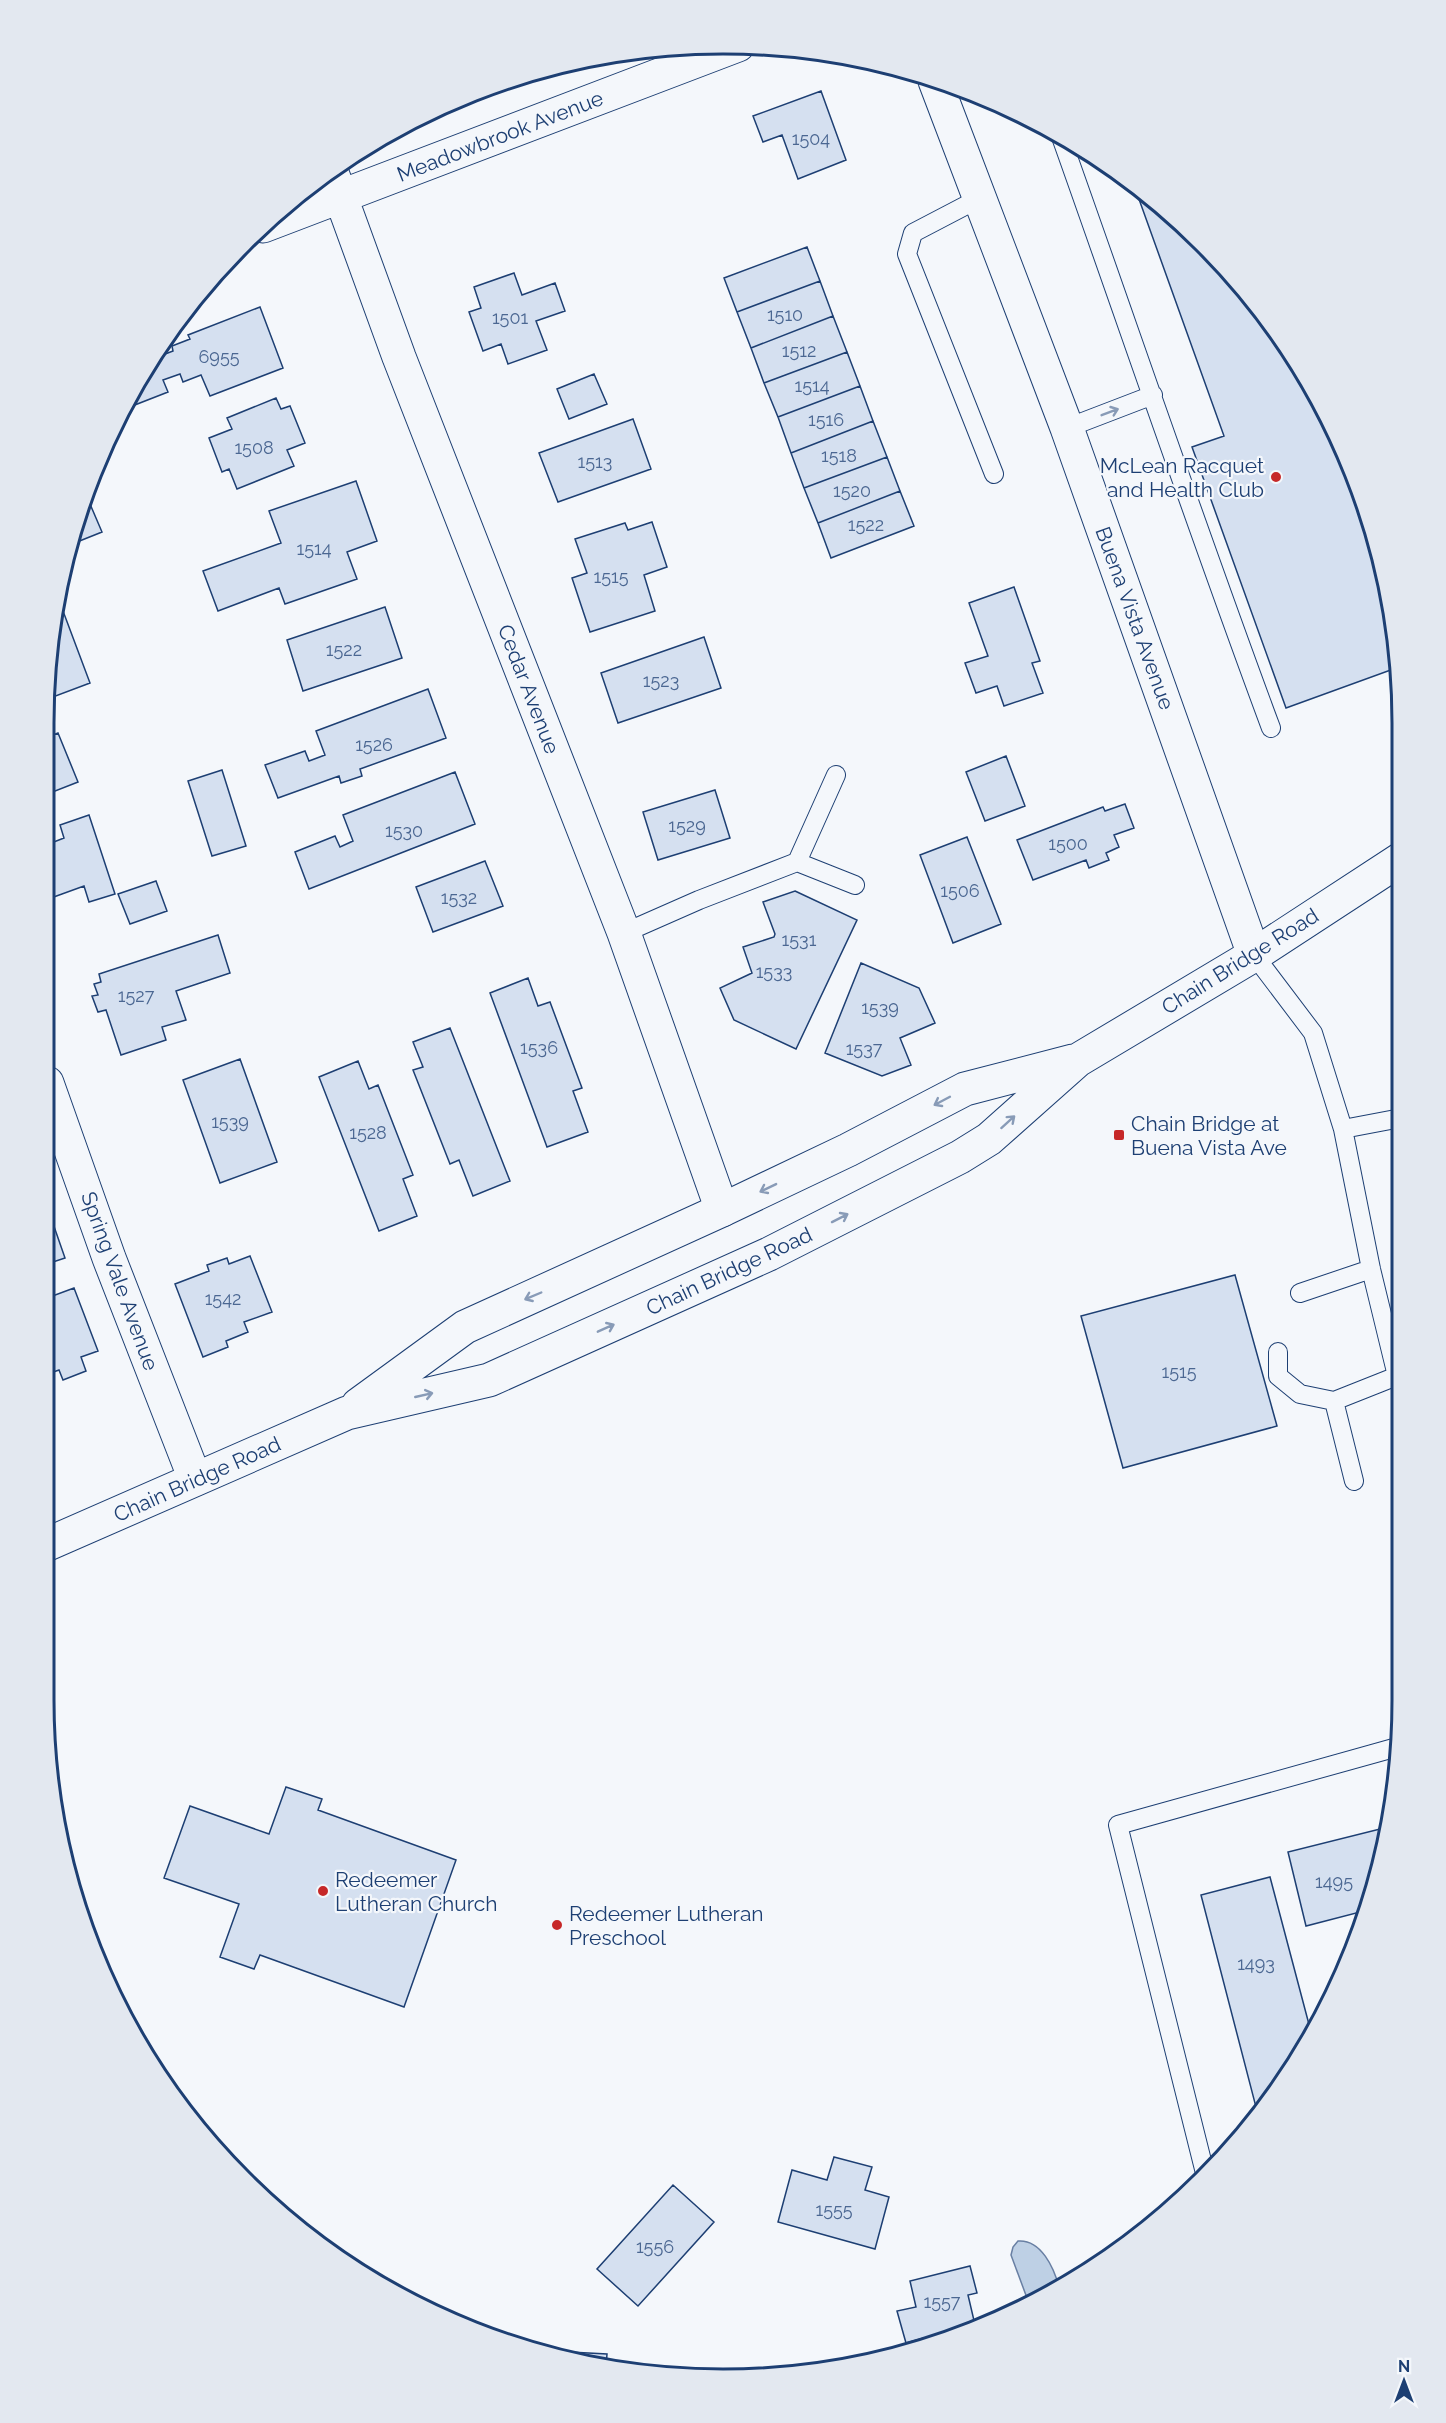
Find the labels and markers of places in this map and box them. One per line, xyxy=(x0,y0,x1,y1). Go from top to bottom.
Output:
place label: McLean Racquet and Health Club xyxy=(1100,453,1264,502)
marker: McLean Racquet and Health Club xyxy=(1269,470,1283,484)
place label: Chain Bridge at Buena Vista Ave xyxy=(1131,1111,1287,1160)
marker: Chain Bridge at Buena Vista Ave xyxy=(1112,1128,1126,1142)
place label: Redeemer Lutheran Church xyxy=(335,1867,498,1916)
marker: Redeemer Lutheran Church xyxy=(316,1884,330,1898)
place label: Redeemer Lutheran Preschool xyxy=(569,1901,764,1950)
marker: Redeemer Lutheran Preschool xyxy=(550,1918,564,1932)

